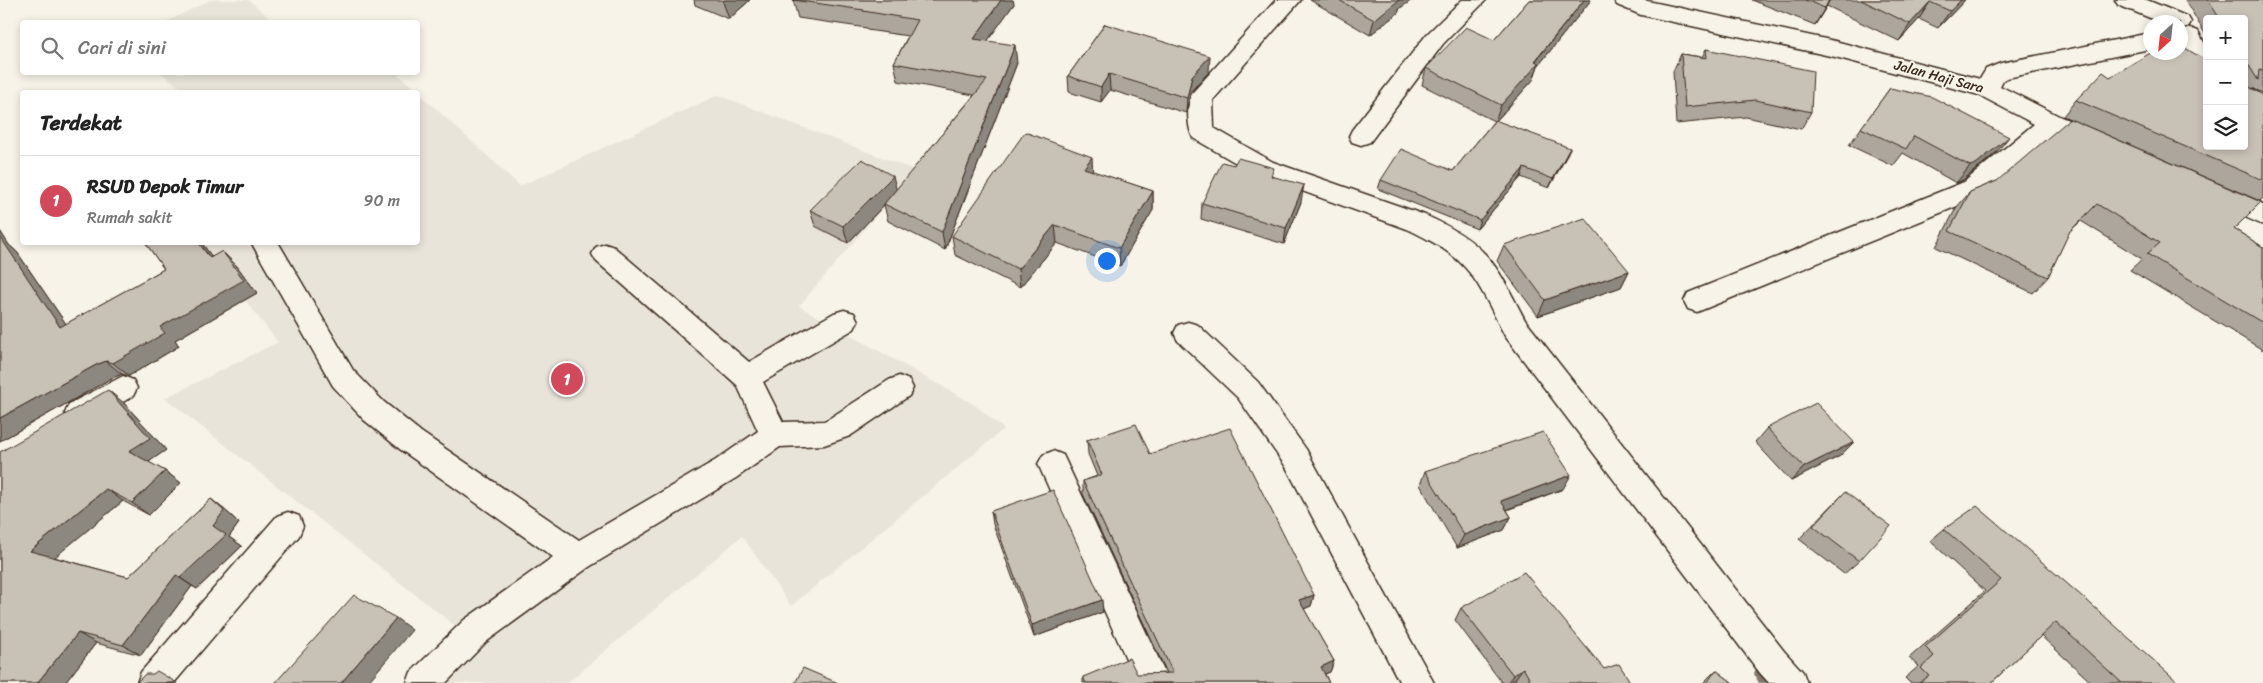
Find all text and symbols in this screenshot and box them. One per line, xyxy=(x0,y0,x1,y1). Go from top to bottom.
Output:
north arrow xyxy=(2143,15,2188,60)
map controls xyxy=(2203,15,2248,150)
button: + xyxy=(2203,15,2248,60)
search box xyxy=(20,20,420,75)
text: Cari di sini xyxy=(78,31,166,64)
icon: search xyxy=(38,34,66,62)
street label: Jalan Haji Sara xyxy=(1890,52,1986,100)
button: − xyxy=(2203,60,2248,105)
text: Terdekat xyxy=(40,104,122,142)
button: layers xyxy=(2203,105,2248,150)
text: RSUD Depok Timur xyxy=(87,170,243,203)
text: 1 xyxy=(53,186,59,215)
text: 90 m xyxy=(364,186,400,215)
text: Rumah sakit xyxy=(87,203,173,232)
your location xyxy=(1094,248,1120,274)
pin: 1 xyxy=(551,360,583,398)

